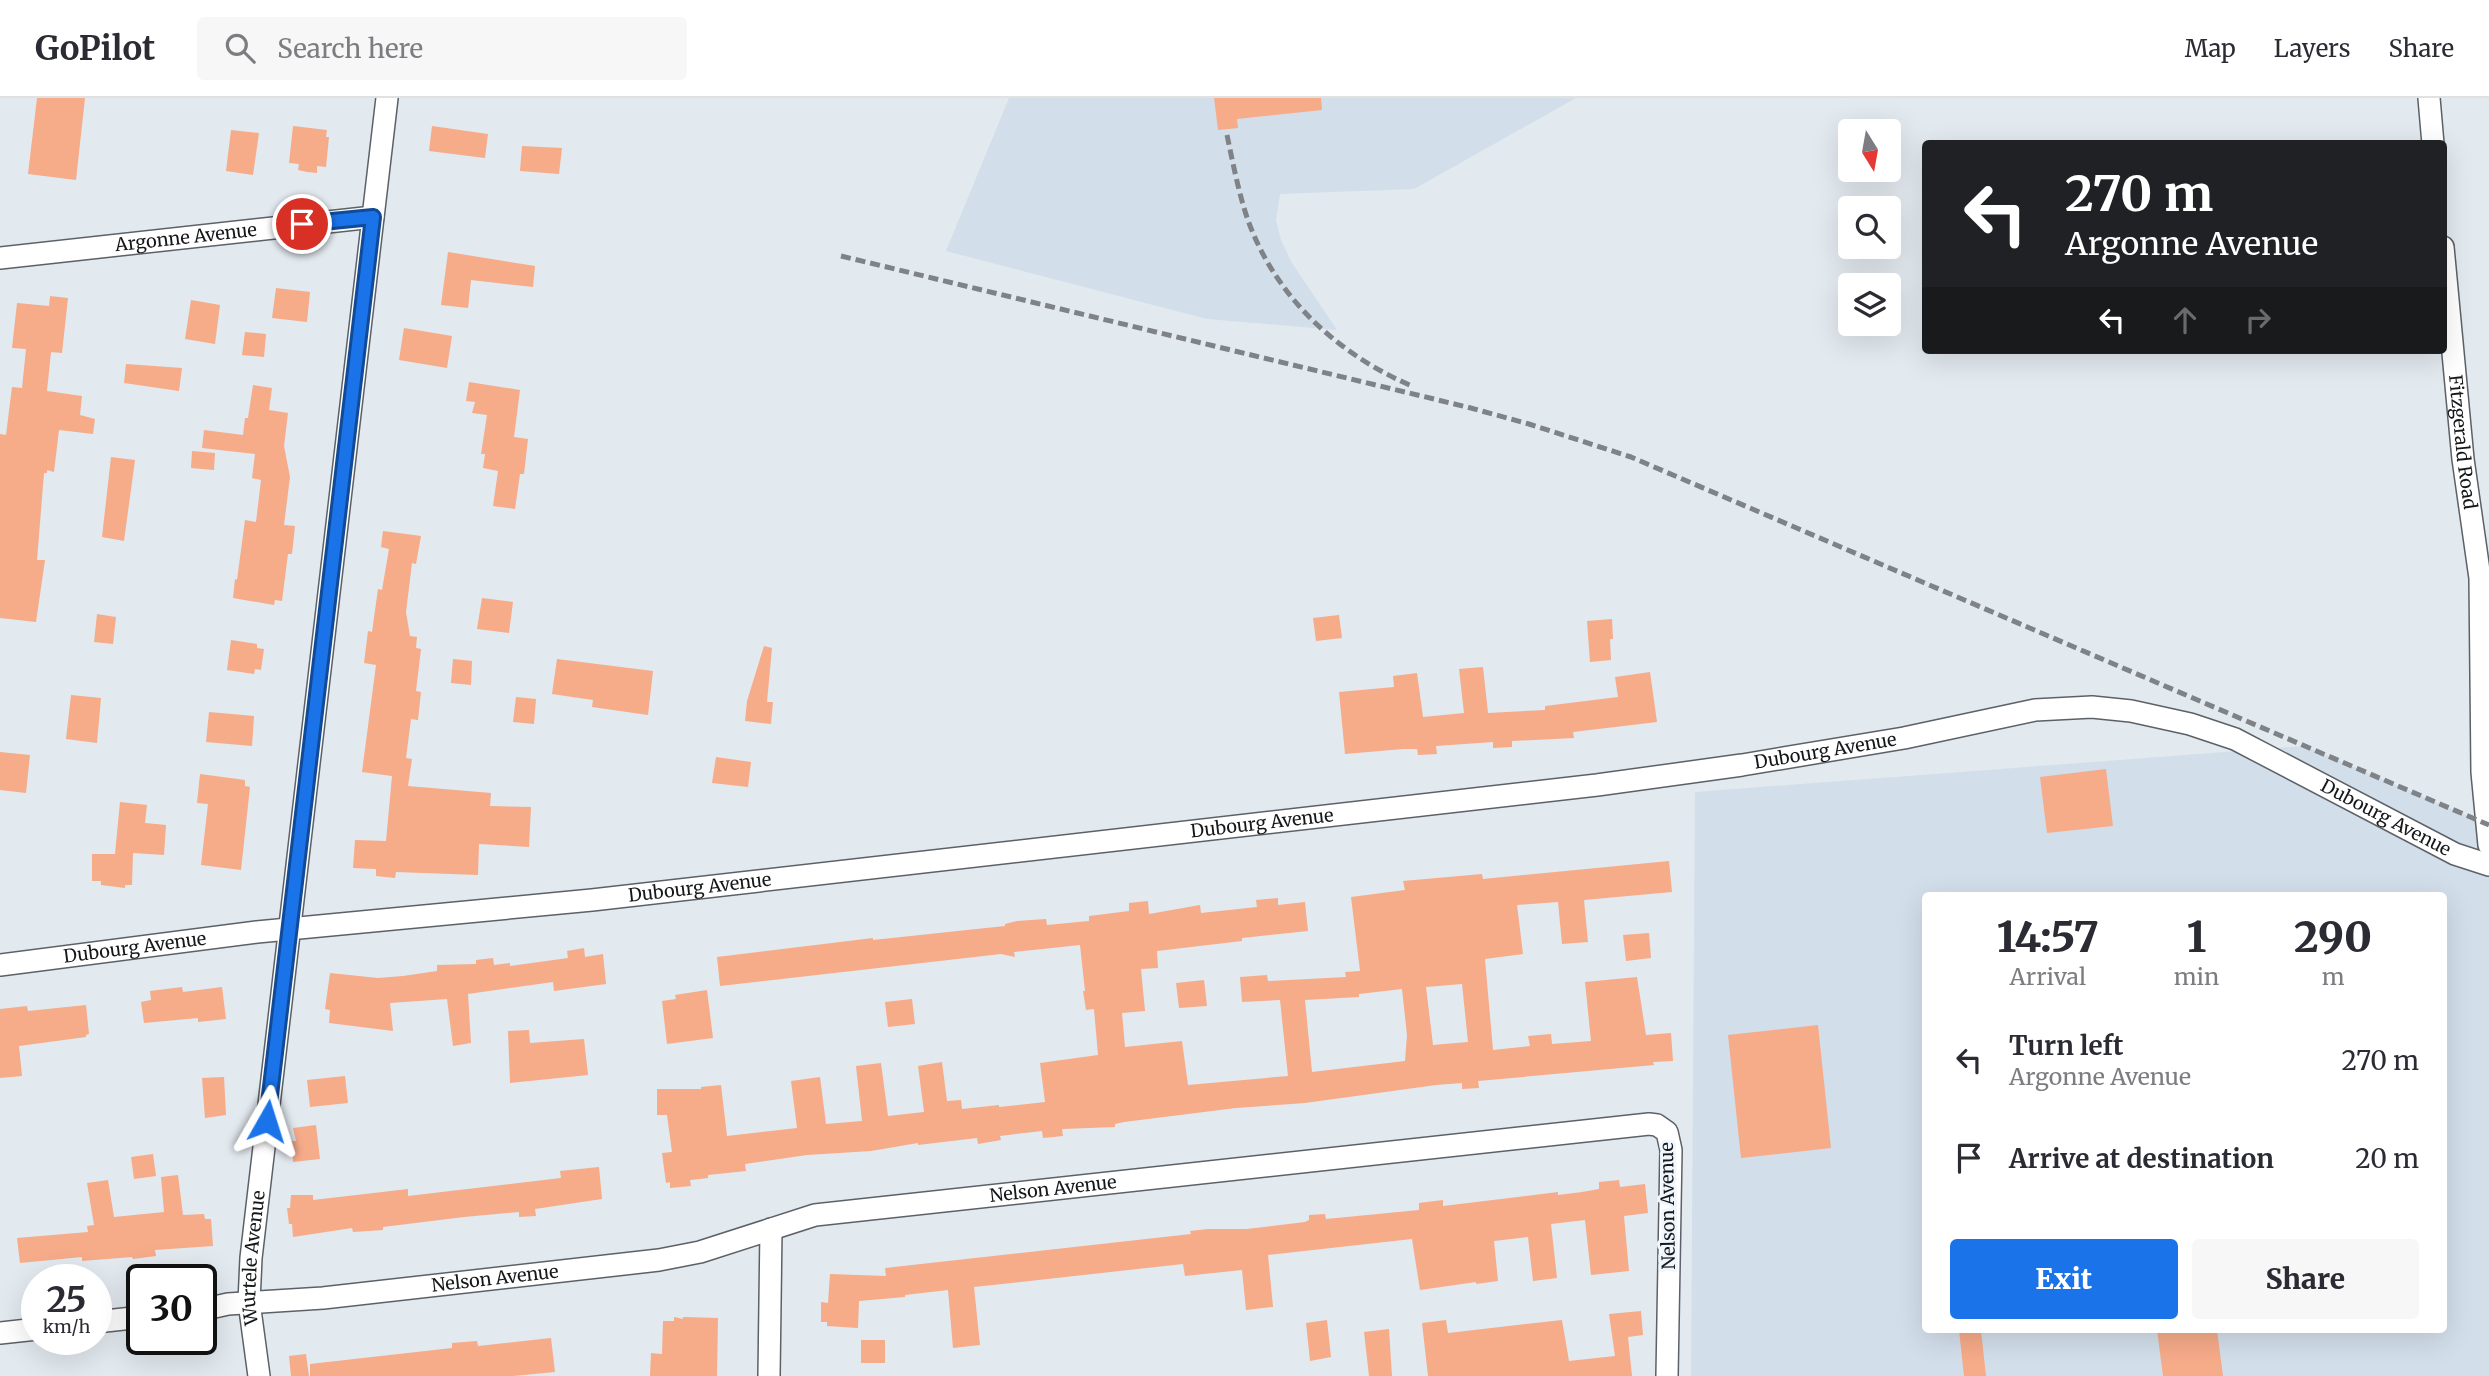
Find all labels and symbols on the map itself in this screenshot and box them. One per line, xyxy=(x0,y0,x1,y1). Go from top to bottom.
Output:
north arrow xyxy=(1838,119,1900,182)
pin xyxy=(272,194,332,254)
street label: Argonne Avenue xyxy=(113,218,258,256)
street label: Fitzgerald Road xyxy=(2444,374,2482,511)
street label: Dubourg Avenue xyxy=(1752,727,1898,774)
street label: Dubourg Avenue xyxy=(2317,774,2455,861)
street label: Dubourg Avenue xyxy=(1189,803,1335,842)
street label: Dubourg Avenue xyxy=(627,868,772,907)
street label: Dubourg Avenue xyxy=(62,927,208,968)
position arrow xyxy=(230,1084,304,1158)
street label: Nelson Avenue xyxy=(1655,1142,1680,1270)
street label: Nelson Avenue xyxy=(988,1170,1118,1207)
street label: Wurtele Avenue xyxy=(236,1189,270,1328)
street label: Nelson Avenue xyxy=(430,1259,560,1297)
speed limit sign: 30 xyxy=(126,1264,217,1355)

